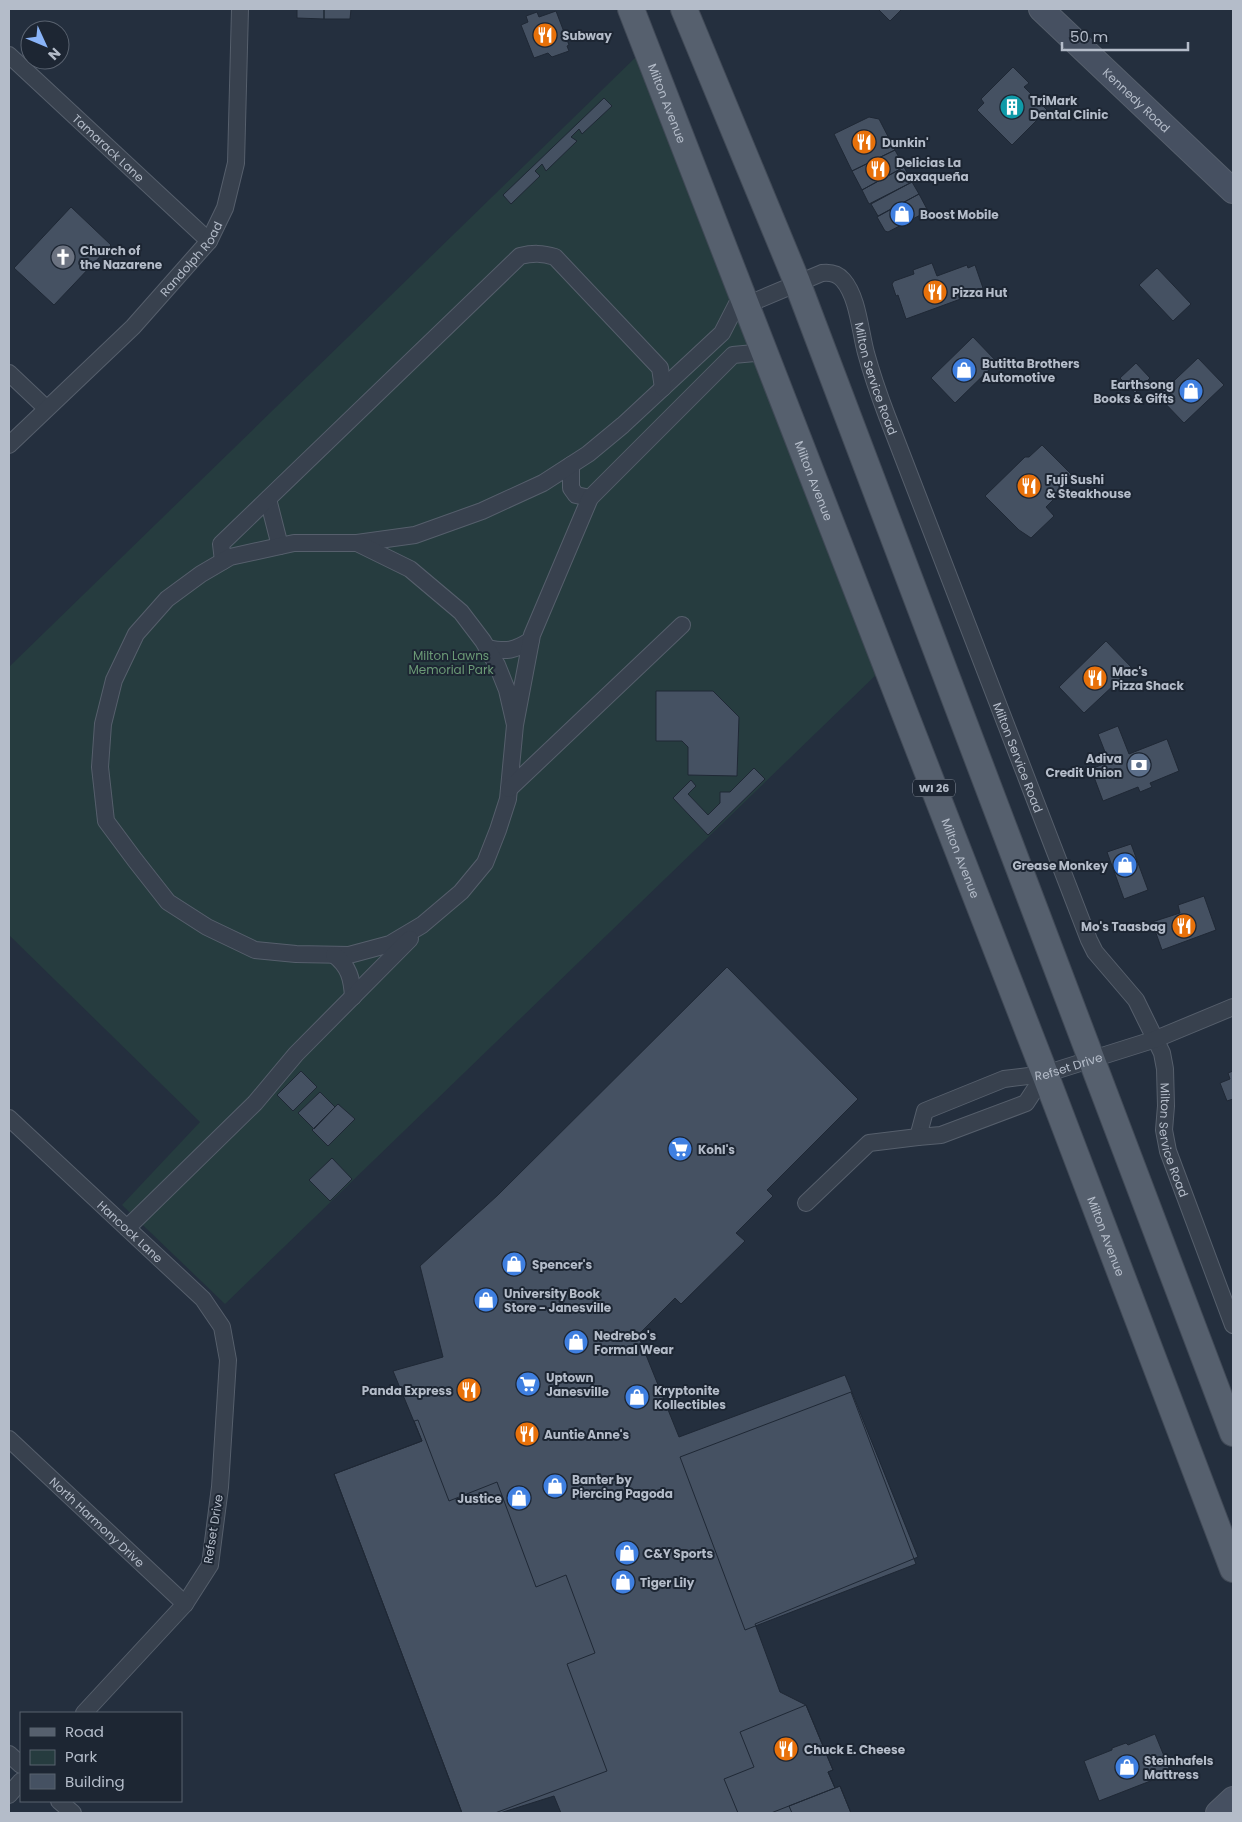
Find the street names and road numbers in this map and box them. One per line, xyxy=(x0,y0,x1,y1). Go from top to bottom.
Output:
street label: Milton Avenue xyxy=(644,61,691,146)
street label: Kennedy Road xyxy=(1099,64,1174,136)
street label: Tamarack Lane xyxy=(69,110,148,185)
street label: Randolph Road xyxy=(156,218,226,300)
street label: Milton Service Road xyxy=(851,321,902,437)
street label: Milton Avenue xyxy=(791,438,838,523)
street label: Milton Service Road xyxy=(990,700,1048,815)
road number: WI 26 xyxy=(913,780,955,796)
street label: Milton Avenue xyxy=(938,816,984,900)
street label: Refset Drive xyxy=(1034,1048,1104,1084)
street label: Milton Service Road xyxy=(1155,1082,1193,1199)
street label: Milton Avenue xyxy=(1084,1194,1129,1279)
street label: Hancock Lane xyxy=(94,1196,167,1266)
street label: North Harmony Drive xyxy=(46,1473,149,1571)
street label: Refset Drive xyxy=(199,1493,227,1565)

